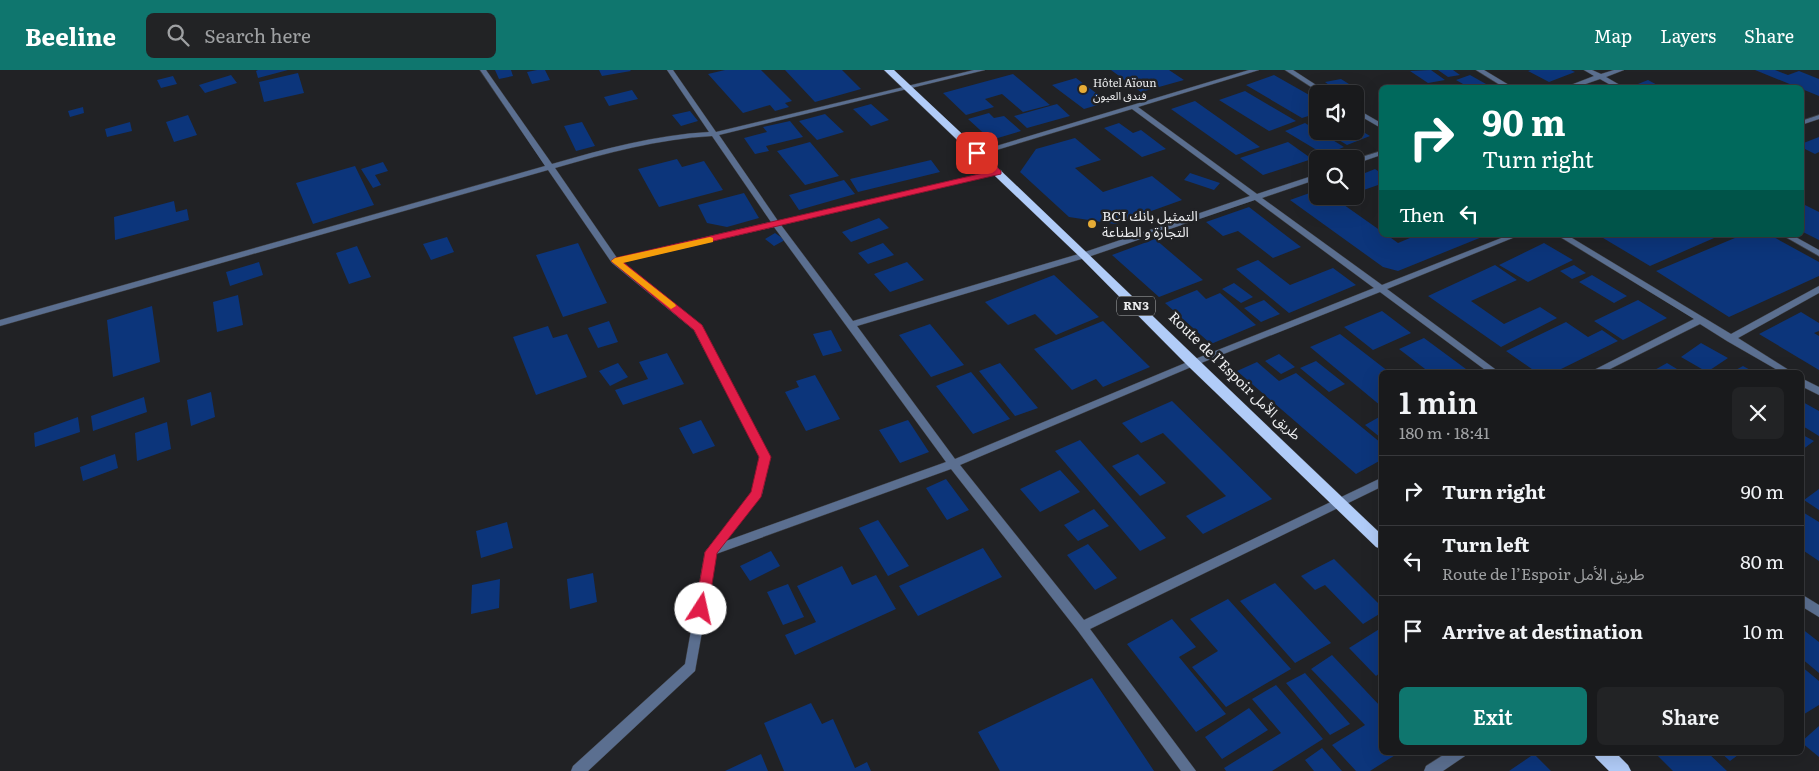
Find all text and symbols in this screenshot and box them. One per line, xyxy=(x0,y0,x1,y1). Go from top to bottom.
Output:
search box xyxy=(146,13,496,58)
text: Beeline xyxy=(25,18,116,53)
icon: search xyxy=(164,21,192,49)
text: Search here xyxy=(204,21,311,49)
text: Map xyxy=(1594,22,1632,49)
text: Layers xyxy=(1660,22,1716,49)
text: Share xyxy=(1744,22,1794,49)
place label: Hôtel Aïoun فندق العيون xyxy=(1093,74,1157,103)
marker: Hôtel Aïoun فندق العيون xyxy=(1077,83,1089,95)
map controls xyxy=(1309,85,1364,205)
button: sound xyxy=(1309,85,1364,140)
text: 90 m xyxy=(1482,95,1566,147)
icon: right xyxy=(1399,105,1464,170)
pin xyxy=(956,132,998,174)
icon: arrive xyxy=(963,139,991,167)
text: Turn right xyxy=(1482,142,1594,175)
button: search xyxy=(1309,150,1364,205)
text: Then xyxy=(1399,200,1445,228)
icon: left xyxy=(1455,200,1483,228)
place label: BCI التمثيل بانك التجارة و الطناعة xyxy=(1102,205,1198,241)
marker: BCI التمثيل بانك التجارة و الطناعة xyxy=(1086,218,1098,230)
road number: RN3 xyxy=(1117,297,1155,316)
street label: Route de l’Espoir طريق الأمل xyxy=(1164,307,1306,445)
text: 1 min xyxy=(1399,379,1478,423)
button: close xyxy=(1732,387,1784,439)
text: 180 m · 18:41 xyxy=(1399,420,1490,444)
icon: right xyxy=(1399,477,1427,505)
text: Turn right xyxy=(1442,477,1546,505)
text: 90 m xyxy=(1741,477,1784,505)
text: Turn left xyxy=(1442,530,1529,558)
icon: left xyxy=(1399,547,1427,575)
text: 80 m xyxy=(1740,547,1784,575)
text: Route de l’Espoir طريق الأمل xyxy=(1442,561,1645,585)
position arrow xyxy=(674,582,726,634)
icon: arrive xyxy=(1399,617,1427,645)
text: Arrive at destination xyxy=(1442,617,1643,645)
text: 10 m xyxy=(1743,617,1784,645)
button: Exit xyxy=(1399,687,1587,745)
button: Share xyxy=(1597,687,1784,745)

